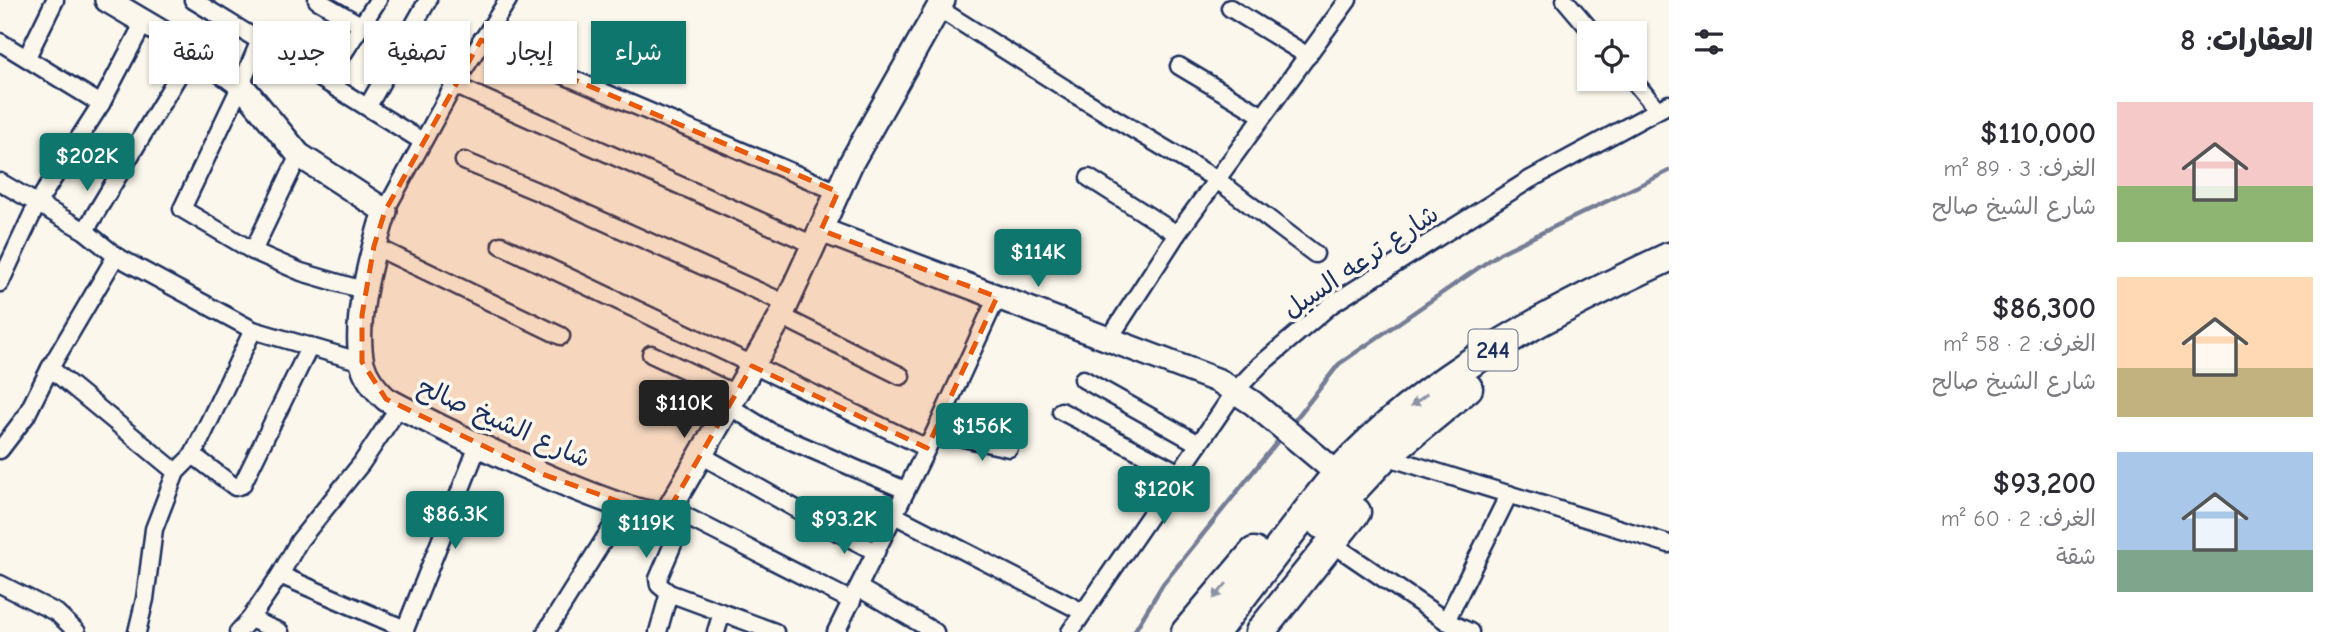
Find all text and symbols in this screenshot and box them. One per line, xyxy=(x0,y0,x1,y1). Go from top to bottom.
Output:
chip: شقة xyxy=(149,21,239,84)
chip: جديد xyxy=(253,21,350,84)
chip: تصفية xyxy=(364,21,470,84)
chip: إيجار xyxy=(484,21,577,84)
chip: شراء xyxy=(591,21,686,84)
map controls xyxy=(1577,21,1647,91)
button: locate xyxy=(1577,21,1647,91)
icon: filters xyxy=(1690,23,1728,61)
text: العقارات: 8 xyxy=(2180,23,2313,58)
text: $110,000 xyxy=(1980,116,2096,151)
icon: home xyxy=(2173,130,2257,214)
pin: $202K xyxy=(38,134,136,193)
text: $202K xyxy=(56,142,118,169)
text: الغرف: 3 · 89 m² xyxy=(1944,155,2096,182)
text: شارع الشيخ صالح xyxy=(1932,193,2096,220)
street label: شارع ترعه السيل xyxy=(1278,199,1446,327)
pin: $114K xyxy=(989,230,1087,289)
text: $114K xyxy=(1010,238,1066,265)
text: $86,300 xyxy=(1992,291,2096,326)
icon: home xyxy=(2173,305,2257,389)
road number: 244 xyxy=(1468,330,1518,370)
text: الغرف: 2 · 58 m² xyxy=(1943,330,2096,357)
text: شارع الشيخ صالح xyxy=(1932,368,2096,395)
street label: شارع الشيخ صالح xyxy=(412,372,595,476)
pin: $110K xyxy=(635,380,733,440)
text: $110K xyxy=(655,389,713,416)
one-way arrow xyxy=(1410,393,1428,407)
pin: $156K xyxy=(933,404,1031,463)
text: $156K xyxy=(952,412,1012,439)
pin: $120K xyxy=(1115,466,1213,526)
text: $93,200 xyxy=(1992,466,2096,501)
text: $120K xyxy=(1134,475,1194,502)
icon: home xyxy=(2173,480,2257,564)
pin: $86.3K xyxy=(398,491,512,551)
pin: $93.2K xyxy=(787,496,901,556)
text: $86.3K xyxy=(422,500,488,527)
pin: $119K xyxy=(597,500,695,560)
text: $93.2K xyxy=(811,505,877,532)
text: الغرف: 2 · 60 m² xyxy=(1941,505,2096,532)
text: $119K xyxy=(618,509,674,536)
text: شقة xyxy=(2056,543,2096,570)
one-way arrow xyxy=(1212,582,1228,600)

